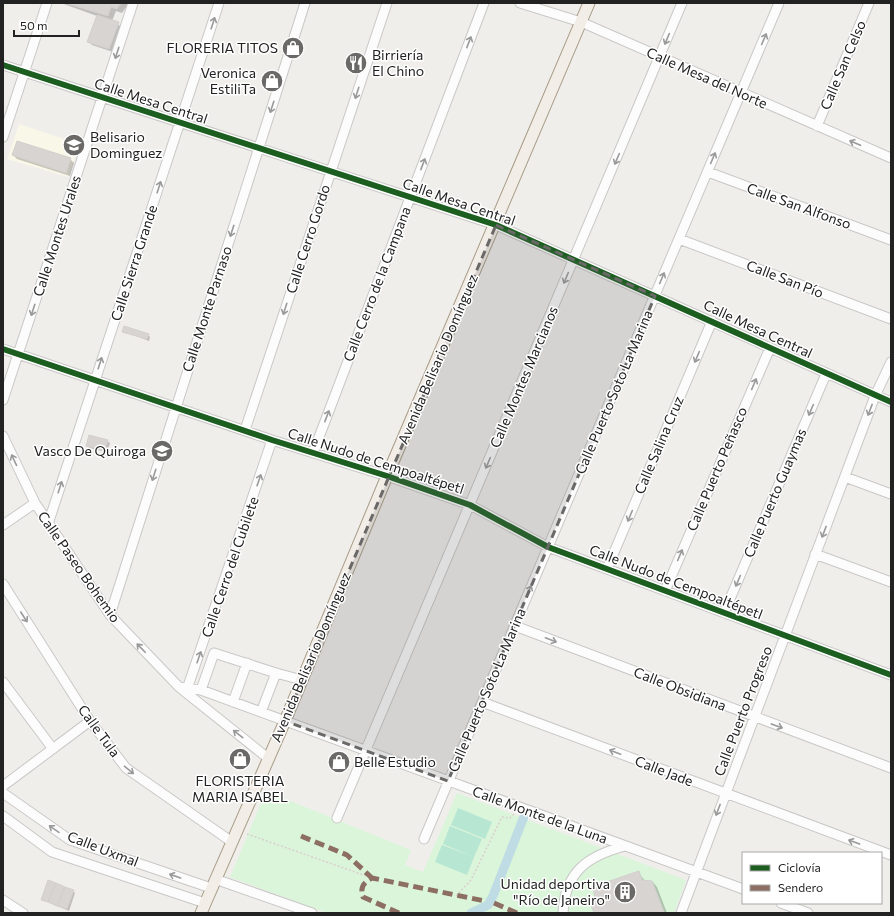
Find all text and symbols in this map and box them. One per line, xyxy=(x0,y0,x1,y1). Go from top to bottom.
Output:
scale bar xyxy=(14,12,79,38)
one-way arrow xyxy=(210,17,217,30)
street label: Calle San Celso xyxy=(816,17,869,112)
text: 50 m xyxy=(20,18,48,32)
one-way arrow xyxy=(663,32,671,44)
one-way arrow xyxy=(761,33,768,45)
shop icon: FLORERIA TITOS xyxy=(280,35,306,61)
one-way arrow xyxy=(465,37,473,49)
place label: FLORERIA TITOS xyxy=(166,39,278,56)
street label: Calle Mesa del Norte xyxy=(644,43,770,112)
place label: Birriería El Chino xyxy=(372,46,424,79)
one-way arrow xyxy=(112,47,120,59)
restaurant icon: Birriería El Chino xyxy=(343,50,369,76)
place label: Veronica EstiliTa xyxy=(200,64,256,97)
shop icon: Veronica EstiliTa xyxy=(259,68,285,94)
street label: Calle Mesa Central xyxy=(92,74,210,127)
one-way arrow xyxy=(353,86,360,99)
one-way arrow xyxy=(268,100,275,113)
place label: Belisario Dominguez xyxy=(90,128,162,161)
school or university icon: Belisario Dominguez xyxy=(61,132,87,158)
one-way arrow xyxy=(850,139,862,146)
one-way arrow xyxy=(612,152,620,164)
one-way arrow xyxy=(710,153,718,165)
one-way arrow xyxy=(419,158,427,170)
street label: Calle Montes Urales xyxy=(29,173,84,299)
street label: Calle Mesa Central xyxy=(400,174,518,229)
street label: Calle San Alfonso xyxy=(745,179,854,232)
one-way arrow xyxy=(156,180,163,193)
street label: Calle Cerro Gordo xyxy=(282,182,333,295)
street label: Calle Sierra Grande xyxy=(107,203,160,323)
street label: Calle Cerro de la Campana xyxy=(339,204,414,364)
one-way arrow xyxy=(228,224,235,237)
street label: Calle Monte Parnaso xyxy=(178,244,235,374)
street label: Calle San Pío xyxy=(744,256,826,301)
street label: Avenida Belisario Domínguez xyxy=(394,271,481,446)
one-way arrow xyxy=(562,272,569,284)
one-way arrow xyxy=(659,272,667,284)
street label: Calle Mesa Central xyxy=(701,296,815,361)
one-way arrow xyxy=(281,303,288,316)
street label: Calle Montes Marcianos xyxy=(486,303,561,450)
one-way arrow xyxy=(29,304,36,317)
street label: Calle Puerto Soto La Marina xyxy=(571,307,656,476)
one-way arrow xyxy=(692,351,700,363)
one-way arrow xyxy=(97,357,104,370)
one-way arrow xyxy=(751,379,758,391)
street label: Calle Salina Cruz xyxy=(630,393,687,496)
one-way arrow xyxy=(806,403,814,415)
street label: Calle Puerto Peñasco xyxy=(683,404,750,533)
one-way arrow xyxy=(866,404,874,416)
one-way arrow xyxy=(323,411,331,423)
street label: Calle Nudo de Cempoaltépetl xyxy=(286,424,466,497)
street label: Calle Puerto Guaymas xyxy=(740,426,809,560)
school or university icon: Vasco De Quiroga xyxy=(149,438,175,464)
place label: Vasco De Quiroga xyxy=(34,442,146,459)
one-way arrow xyxy=(10,455,17,467)
one-way arrow xyxy=(484,456,491,468)
one-way arrow xyxy=(150,468,157,481)
one-way arrow xyxy=(256,474,263,487)
one-way arrow xyxy=(57,480,64,493)
street label: Calle Cerro del Cubilete xyxy=(197,494,262,640)
street label: Calle Paseo Bohemio xyxy=(35,508,124,626)
one-way arrow xyxy=(625,509,633,521)
one-way arrow xyxy=(819,525,827,537)
street label: Calle Nudo de Cempoaltépetl xyxy=(587,541,765,623)
one-way arrow xyxy=(677,549,684,561)
street label: Avenida Belisario Domínguez xyxy=(267,569,354,744)
one-way arrow xyxy=(734,574,741,586)
one-way arrow xyxy=(526,585,534,597)
street label: Calle Puerto Soto La Marina xyxy=(444,605,529,774)
one-way arrow xyxy=(20,611,28,622)
one-way arrow xyxy=(545,636,557,644)
one-way arrow xyxy=(137,643,146,653)
street label: Calle Puerto Progreso xyxy=(710,643,775,778)
one-way arrow xyxy=(196,650,203,663)
street label: Calle Obsidiana xyxy=(631,663,729,714)
street label: Calle Tula xyxy=(75,701,124,760)
one-way arrow xyxy=(771,722,783,730)
one-way arrow xyxy=(233,730,244,739)
shop icon: FLORISTERIA MARIA ISABEL xyxy=(227,746,253,772)
one-way arrow xyxy=(609,747,621,755)
shop icon: Belle Estudio xyxy=(326,749,352,775)
street label: Calle Jade xyxy=(633,752,696,789)
place label: Belle Estudio xyxy=(354,753,436,770)
one-way arrow xyxy=(124,766,135,774)
place label: FLORISTERIA MARIA ISABEL xyxy=(192,772,288,805)
street label: Calle Monte de la Luna xyxy=(470,782,610,847)
one-way arrow xyxy=(713,804,721,816)
one-way arrow xyxy=(49,825,60,833)
street label: Calle Uxmal xyxy=(65,827,141,870)
one-way arrow xyxy=(849,837,861,845)
legend xyxy=(742,852,882,904)
text: Ciclovía xyxy=(778,860,821,874)
one-way arrow xyxy=(169,871,181,879)
place label: Unidad deportiva "Río de Janeiro" xyxy=(501,875,610,908)
building icon: Unidad deportiva "Río de Janeiro" xyxy=(612,879,638,905)
text: Sendero xyxy=(778,880,823,894)

